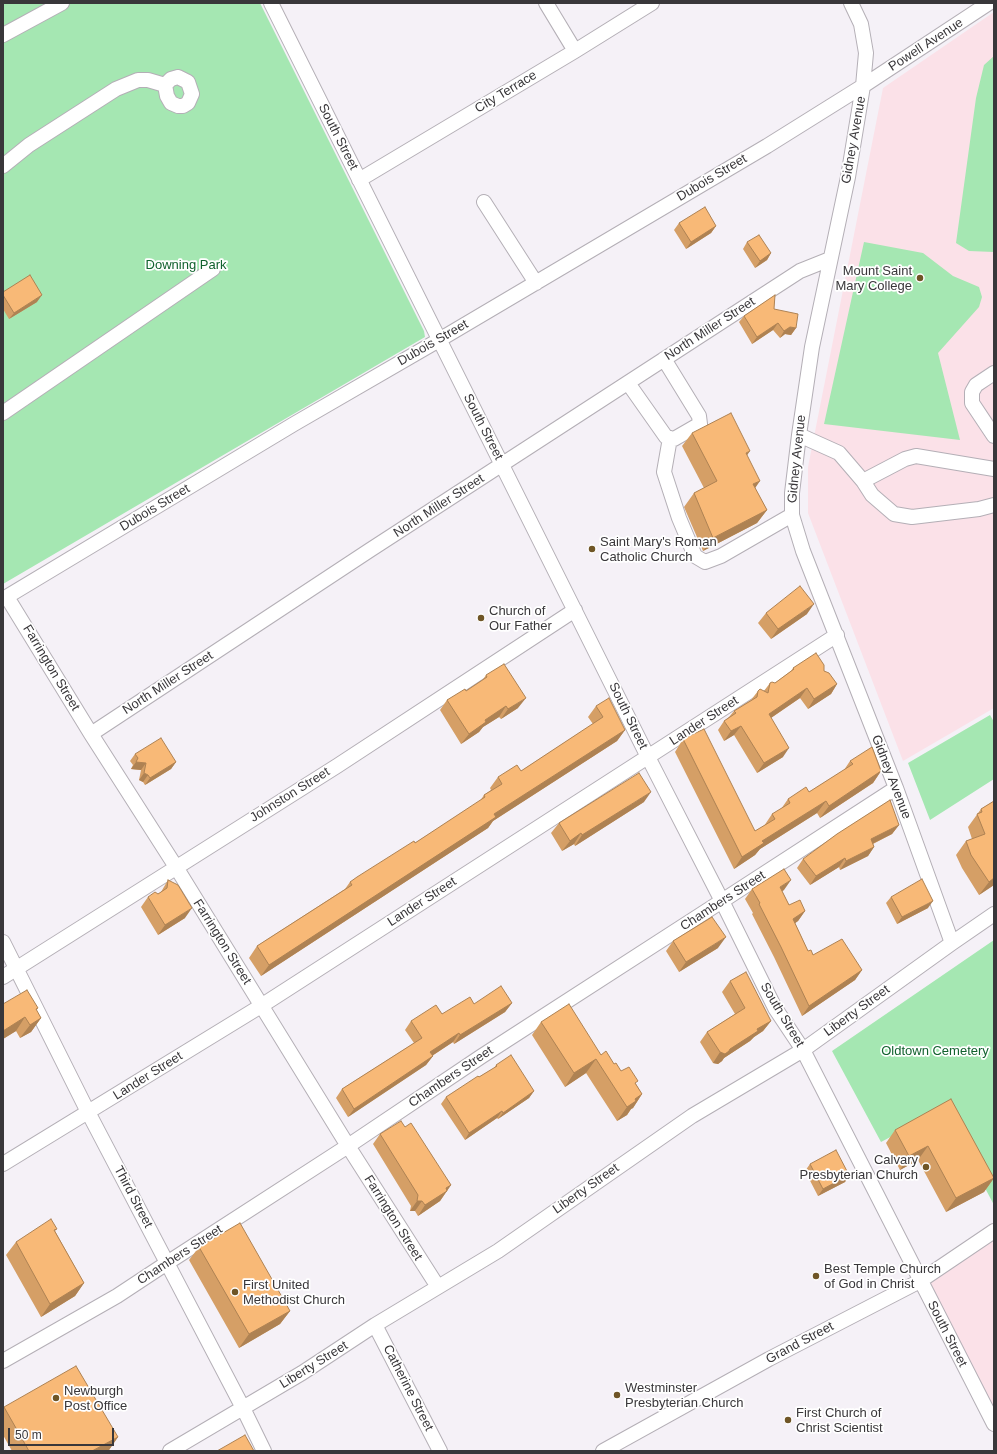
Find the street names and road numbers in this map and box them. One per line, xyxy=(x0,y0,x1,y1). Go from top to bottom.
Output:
street label: Powell Avenue xyxy=(886,15,966,75)
street label: City Terrace xyxy=(472,67,540,117)
street label: Gidney Avenue xyxy=(839,95,869,185)
street label: South Street xyxy=(315,101,361,173)
street label: Dubois Street xyxy=(674,151,750,205)
street label: North Miller Street xyxy=(662,294,758,364)
street label: Dubois Street xyxy=(395,317,471,369)
street label: South Street xyxy=(460,391,506,463)
street label: Gidney Avenue xyxy=(785,414,809,504)
street label: North Miller Street xyxy=(391,471,487,541)
street label: Dubois Street xyxy=(117,481,193,535)
street label: Farrington Street xyxy=(19,622,83,714)
street label: North Miller Street xyxy=(120,648,216,718)
street label: South Street xyxy=(605,680,651,752)
street label: Lander Street xyxy=(667,693,741,749)
street label: Gidney Avenue xyxy=(868,733,914,821)
street label: Johnston Street xyxy=(247,764,333,826)
street label: Chambers Street xyxy=(678,868,768,934)
street label: Lander Street xyxy=(385,874,459,930)
street label: Farrington Street xyxy=(190,897,254,987)
street label: South Street xyxy=(757,980,807,1050)
street label: Liberty Street xyxy=(821,982,893,1040)
street label: Chambers Street xyxy=(406,1043,496,1111)
street label: Lander Street xyxy=(110,1049,186,1103)
street label: Liberty Street xyxy=(550,1160,622,1218)
street label: Third Street xyxy=(110,1163,156,1231)
street label: Farrington Street xyxy=(361,1173,425,1263)
street label: Chambers Street xyxy=(135,1222,225,1288)
street label: South Street xyxy=(924,1298,970,1370)
street label: Grand Street xyxy=(763,1319,837,1367)
street label: Liberty Street xyxy=(277,1338,351,1392)
street label: Catherine Street xyxy=(380,1342,436,1434)

